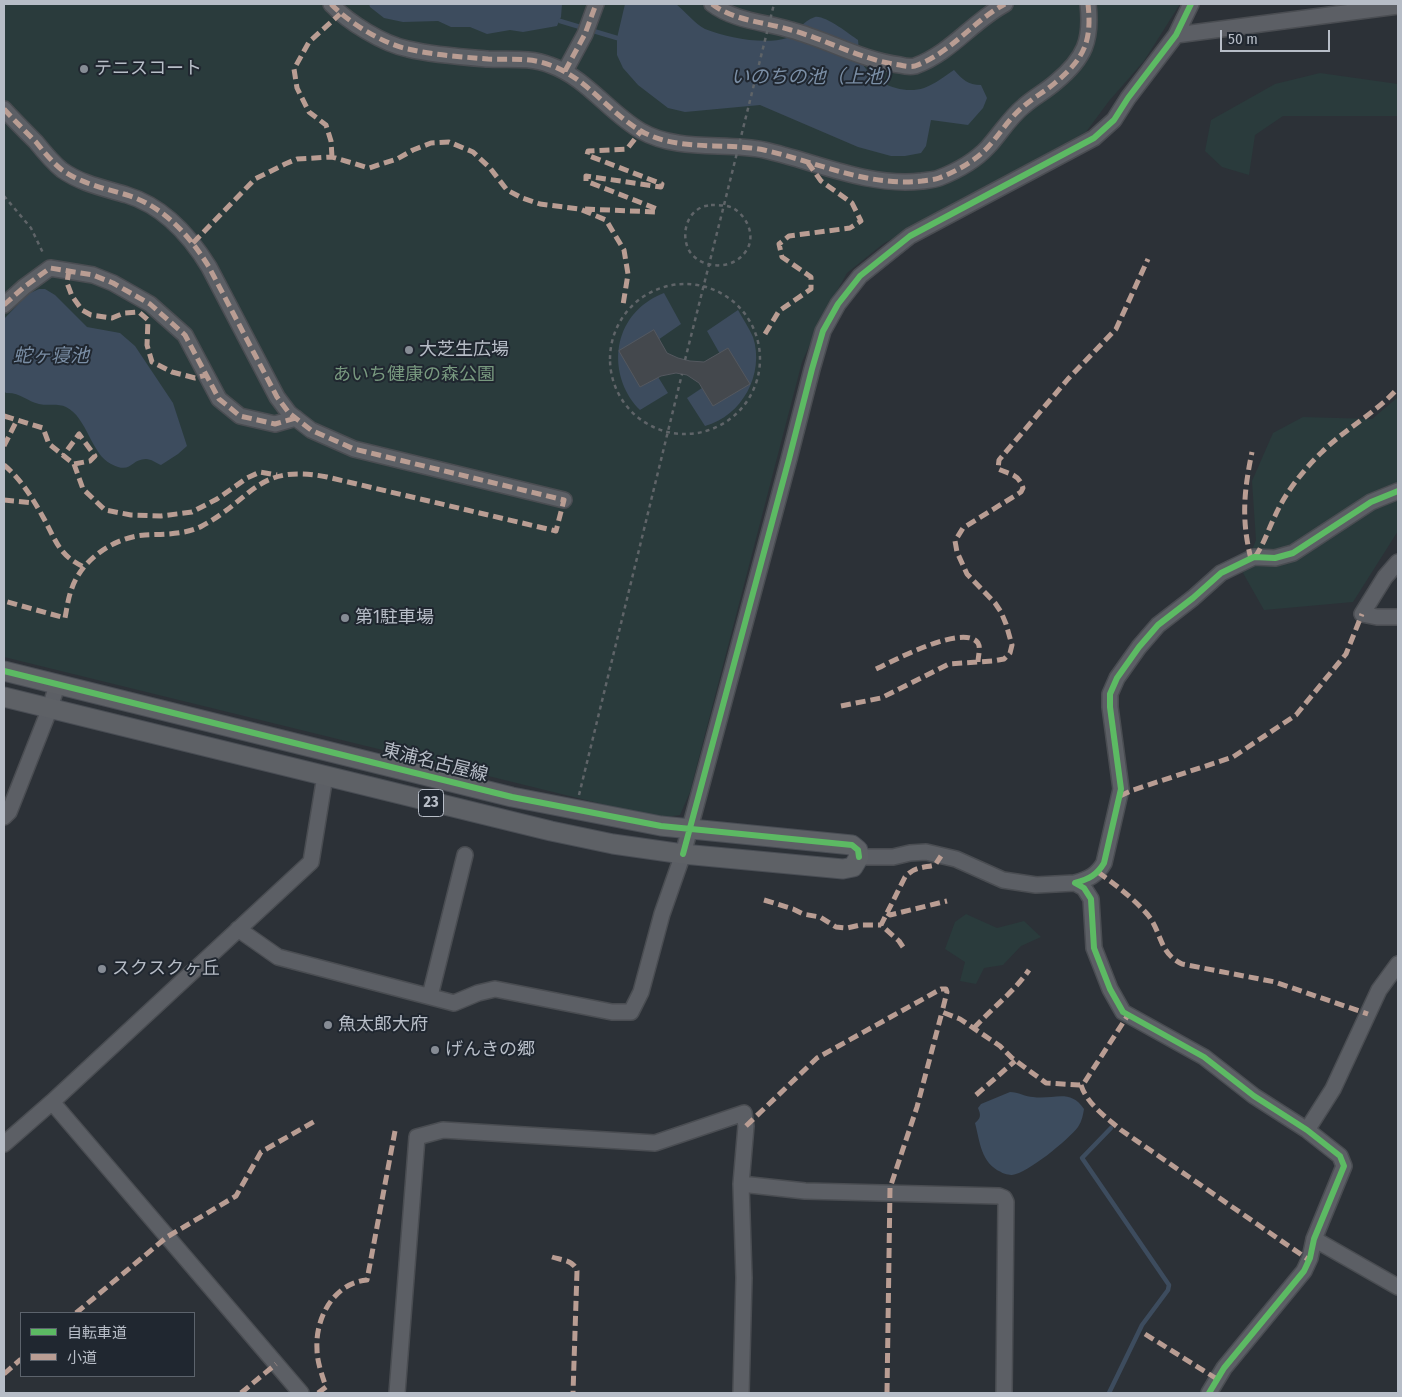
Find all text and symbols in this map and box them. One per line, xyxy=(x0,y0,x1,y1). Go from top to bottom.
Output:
scale bar xyxy=(1222,20,1332,52)
text: 50 m xyxy=(1228,30,1258,48)
place label: テニスコート xyxy=(94,58,202,80)
marker: テニスコート xyxy=(78,63,90,75)
water label: いのちの池（上池） xyxy=(731,67,901,89)
place label: 大芝生広場 xyxy=(419,339,509,361)
marker: 大芝生広場 xyxy=(403,344,415,356)
water label: 蛇ヶ寝池 xyxy=(13,346,89,368)
park label: あいち健康の森公園 xyxy=(333,364,495,386)
place label: 第1駐車場 xyxy=(355,607,434,629)
marker: 第1駐車場 xyxy=(339,612,351,624)
street label: 東浦名古屋線 xyxy=(380,739,490,787)
road number: 23 xyxy=(418,790,444,816)
place label: スクスクヶ丘 xyxy=(112,958,220,980)
marker: スクスクヶ丘 xyxy=(96,963,108,975)
place label: 魚太郎大府 xyxy=(338,1014,428,1036)
marker: 魚太郎大府 xyxy=(322,1019,334,1031)
place label: げんきの郷 xyxy=(445,1039,535,1061)
marker: げんきの郷 xyxy=(429,1044,441,1056)
legend xyxy=(20,1312,195,1377)
text: 自転車道 xyxy=(67,1324,127,1342)
text: 小道 xyxy=(67,1349,97,1367)

